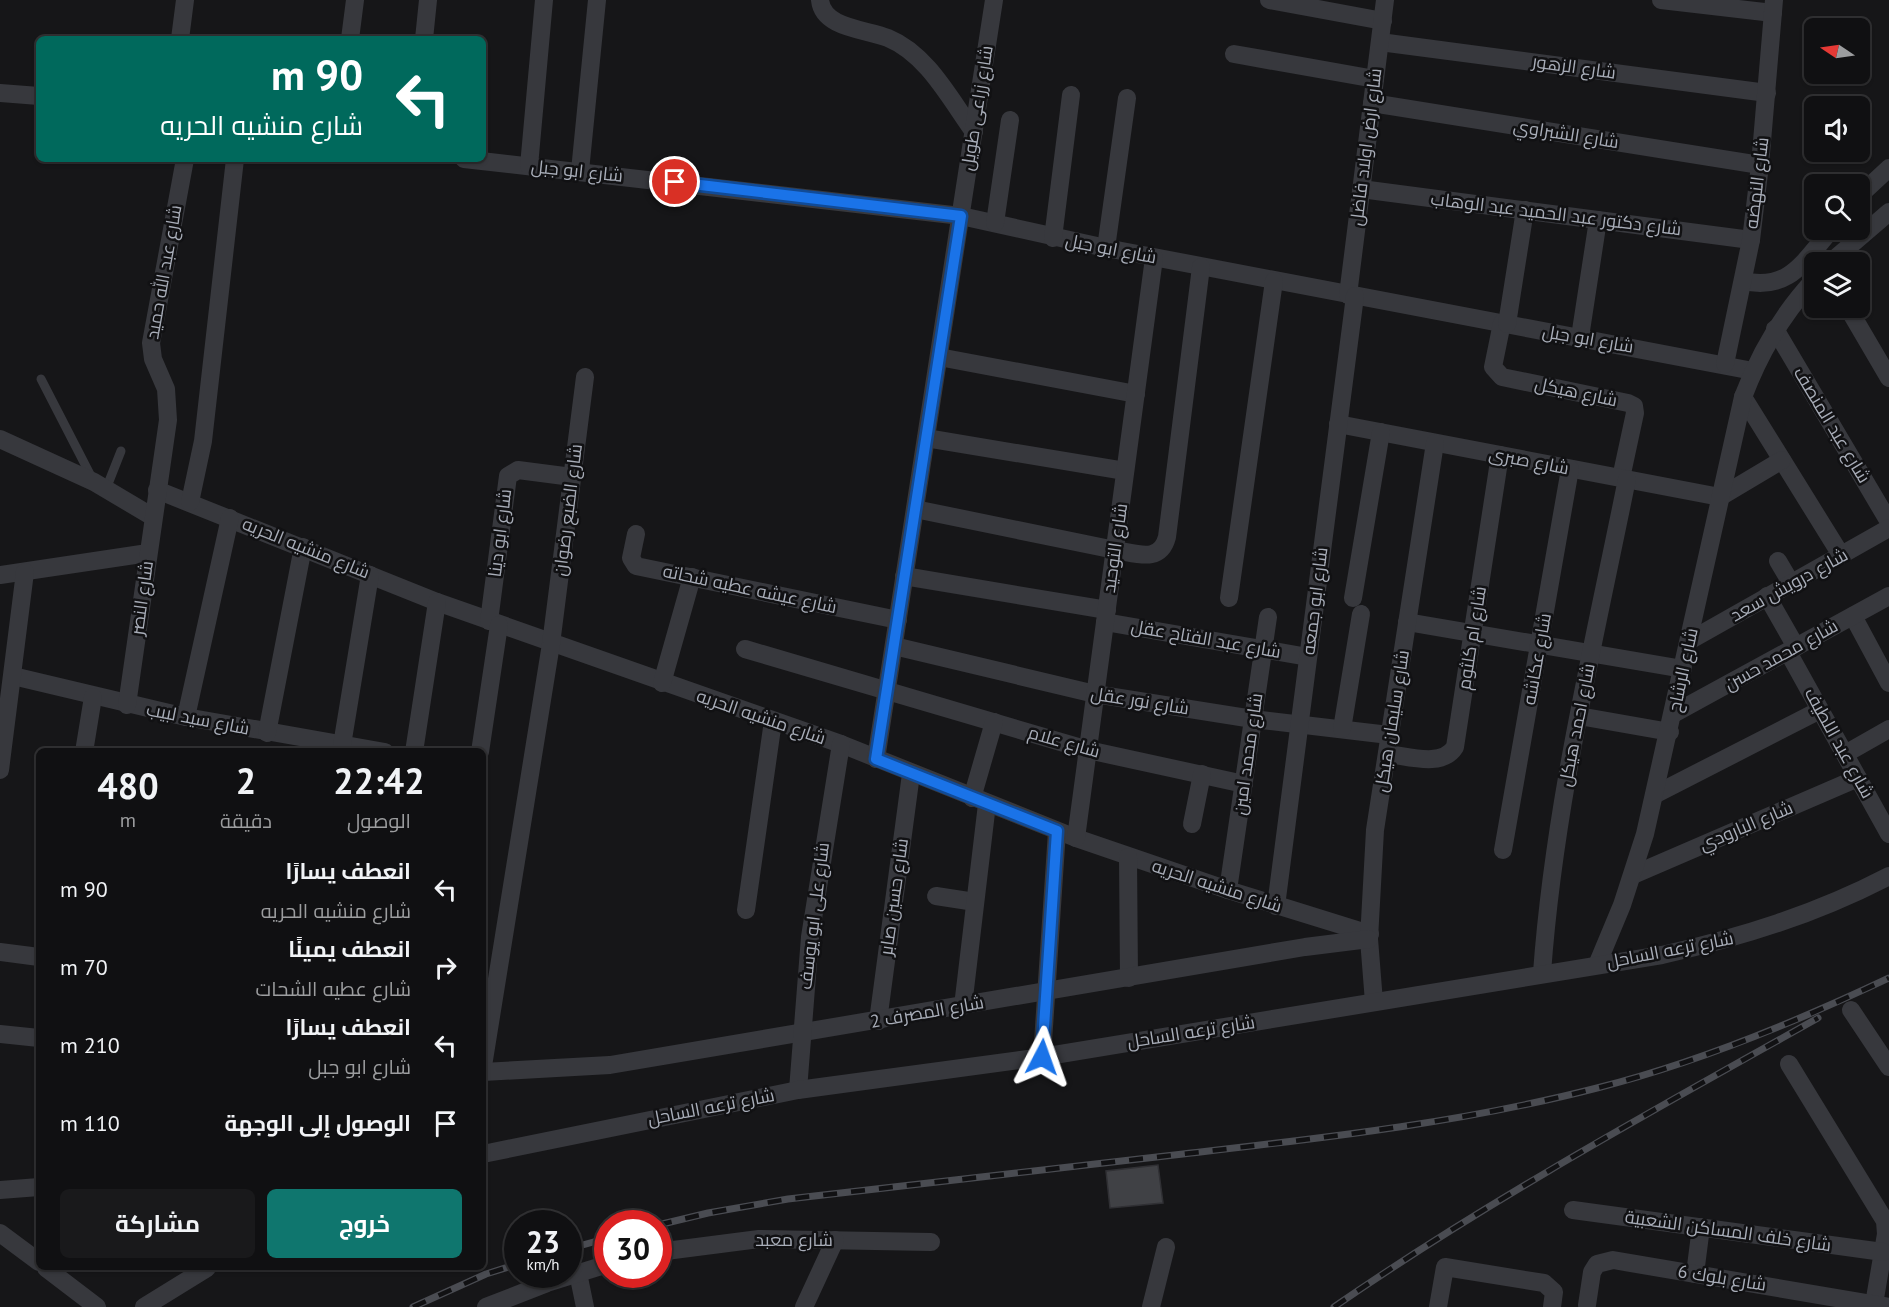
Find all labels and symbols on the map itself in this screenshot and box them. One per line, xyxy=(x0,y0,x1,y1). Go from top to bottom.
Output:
north arrow xyxy=(1804,18,1870,84)
street label: شارع زراعى طويل xyxy=(955,44,999,172)
street label: شارع الزهور xyxy=(1530,49,1617,85)
street label: شارع ارض اولاد فاضل xyxy=(1344,67,1388,227)
street label: شارع الشبراوي xyxy=(1511,114,1620,156)
street label: شارع النهضه xyxy=(1739,136,1775,230)
street label: شارع ابو جبل xyxy=(530,154,624,188)
pin xyxy=(649,156,700,207)
street label: شارع دكتور عبد الحميد عبد الوهاب xyxy=(1429,187,1683,241)
street label: شارع عبد الله حميد xyxy=(140,203,188,341)
street label: شارع ابو جبل xyxy=(1063,228,1159,270)
street label: شارع ابو جبل xyxy=(1540,319,1636,359)
street label: شارع عبد المنصف xyxy=(1788,362,1876,488)
street label: شارع هيكل xyxy=(1533,372,1619,412)
street label: شارع صبرى xyxy=(1487,441,1571,481)
street label: شارع الضبع رضوان xyxy=(548,443,588,577)
street label: شارع ابو دينا xyxy=(483,488,517,578)
street label: شارع التوحيد xyxy=(1097,502,1133,594)
street label: شارع منشيه الحريه xyxy=(239,512,373,584)
street label: شارع درويش سعد xyxy=(1726,543,1852,627)
street label: شارع ابو جمعه xyxy=(1296,546,1334,656)
street label: شارع النصر xyxy=(125,559,159,638)
street label: شارع عيشه عطيه شحاته xyxy=(661,559,839,619)
street label: شارع ام كلثوم xyxy=(1452,585,1492,691)
street label: شارع عكاشه xyxy=(1517,611,1557,707)
street label: شارع عبد الفتاح عقل xyxy=(1129,614,1283,664)
street label: شارع محمد حسن xyxy=(1720,614,1842,696)
street label: شارع الرشاح xyxy=(1662,626,1704,714)
street label: شارع سليمان هيكل xyxy=(1369,648,1415,794)
street label: شارع احمد هيكل xyxy=(1553,661,1601,789)
street label: شارع نور عقل xyxy=(1089,681,1191,721)
street label: شارع عبد اللطيف xyxy=(1799,683,1879,803)
street label: شارع منشيه الحريه xyxy=(693,684,829,750)
street label: شارع محمد امين xyxy=(1228,691,1268,817)
street label: شارع سيد لبيب xyxy=(144,697,252,741)
street label: شارع علام xyxy=(1025,720,1103,764)
street label: شارع البارودي xyxy=(1696,796,1797,858)
street label: شارع حسين صابر xyxy=(874,837,914,958)
street label: شارع على ابو يوسف xyxy=(793,841,835,991)
street label: شارع منشيه الحريه xyxy=(1149,854,1285,918)
street label: شارع ترعه الساحل xyxy=(1604,926,1736,974)
street label: شارع المصرف 2 xyxy=(868,990,986,1034)
street label: شارع ترعه الساحل xyxy=(1125,1010,1257,1054)
position arrow xyxy=(1010,1025,1074,1089)
street label: شارع ترعه الساحل xyxy=(645,1083,777,1131)
street label: شارع خلف المساكن الشعبية xyxy=(1623,1205,1833,1257)
speed limit sign: 30 xyxy=(594,1210,672,1288)
street label: شارع معبد xyxy=(755,1228,833,1252)
street label: شارع بلوك 6 xyxy=(1676,1259,1768,1297)

